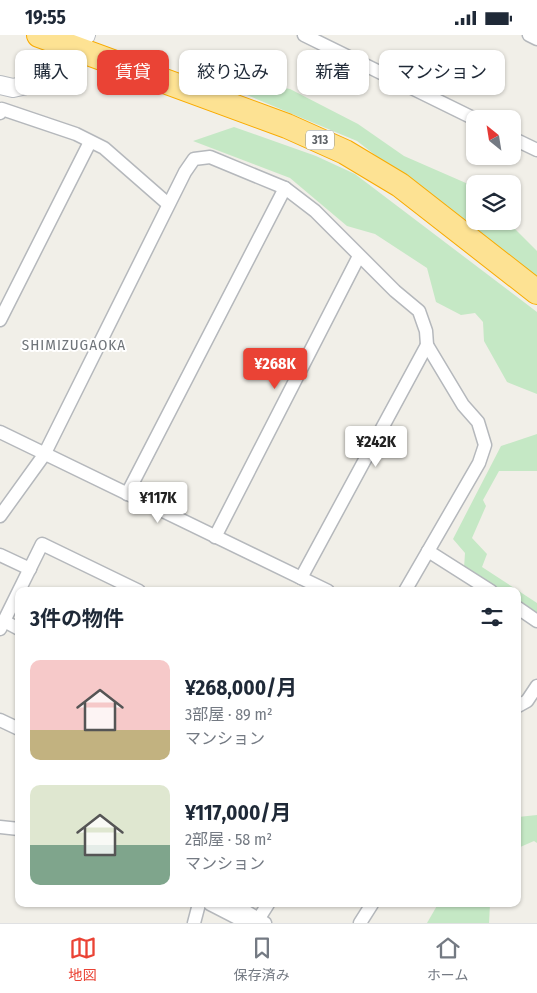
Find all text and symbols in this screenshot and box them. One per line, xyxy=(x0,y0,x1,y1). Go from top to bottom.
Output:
text: 19:55 xyxy=(25,6,66,29)
chip: 購入 xyxy=(15,50,87,95)
chip: 賃貸 xyxy=(97,50,169,95)
chip: 絞り込み xyxy=(179,50,287,95)
chip: 新着 xyxy=(297,50,369,95)
chip: マンション xyxy=(379,50,505,95)
north arrow xyxy=(466,110,521,165)
map controls xyxy=(466,110,521,230)
road number: 313 xyxy=(306,131,334,149)
button: layers xyxy=(466,175,521,230)
district label: SHIMIZUGAOKA xyxy=(22,336,126,354)
pin: ¥268K xyxy=(240,347,310,390)
text: ¥268K xyxy=(254,354,296,373)
pin: ¥242K xyxy=(341,425,411,468)
text: ¥242K xyxy=(356,432,396,451)
pin: ¥117K xyxy=(123,481,193,524)
text: ¥117K xyxy=(139,488,177,507)
icon: filters xyxy=(478,603,506,631)
text: 3件の物件 xyxy=(30,606,124,632)
text: ¥268,000/月 xyxy=(185,675,297,701)
icon: home xyxy=(70,680,130,740)
text: 3部屋 · 89 m² xyxy=(185,705,272,724)
text: マンション xyxy=(185,729,265,748)
text: ¥117,000/月 xyxy=(185,800,291,826)
icon: home xyxy=(70,805,130,865)
text: 2部屋 · 58 m² xyxy=(185,830,272,849)
text: マンション xyxy=(185,854,265,873)
tab: 地図 xyxy=(69,934,97,984)
tab: 保存済み xyxy=(234,934,290,984)
tab: ホーム xyxy=(427,934,468,984)

